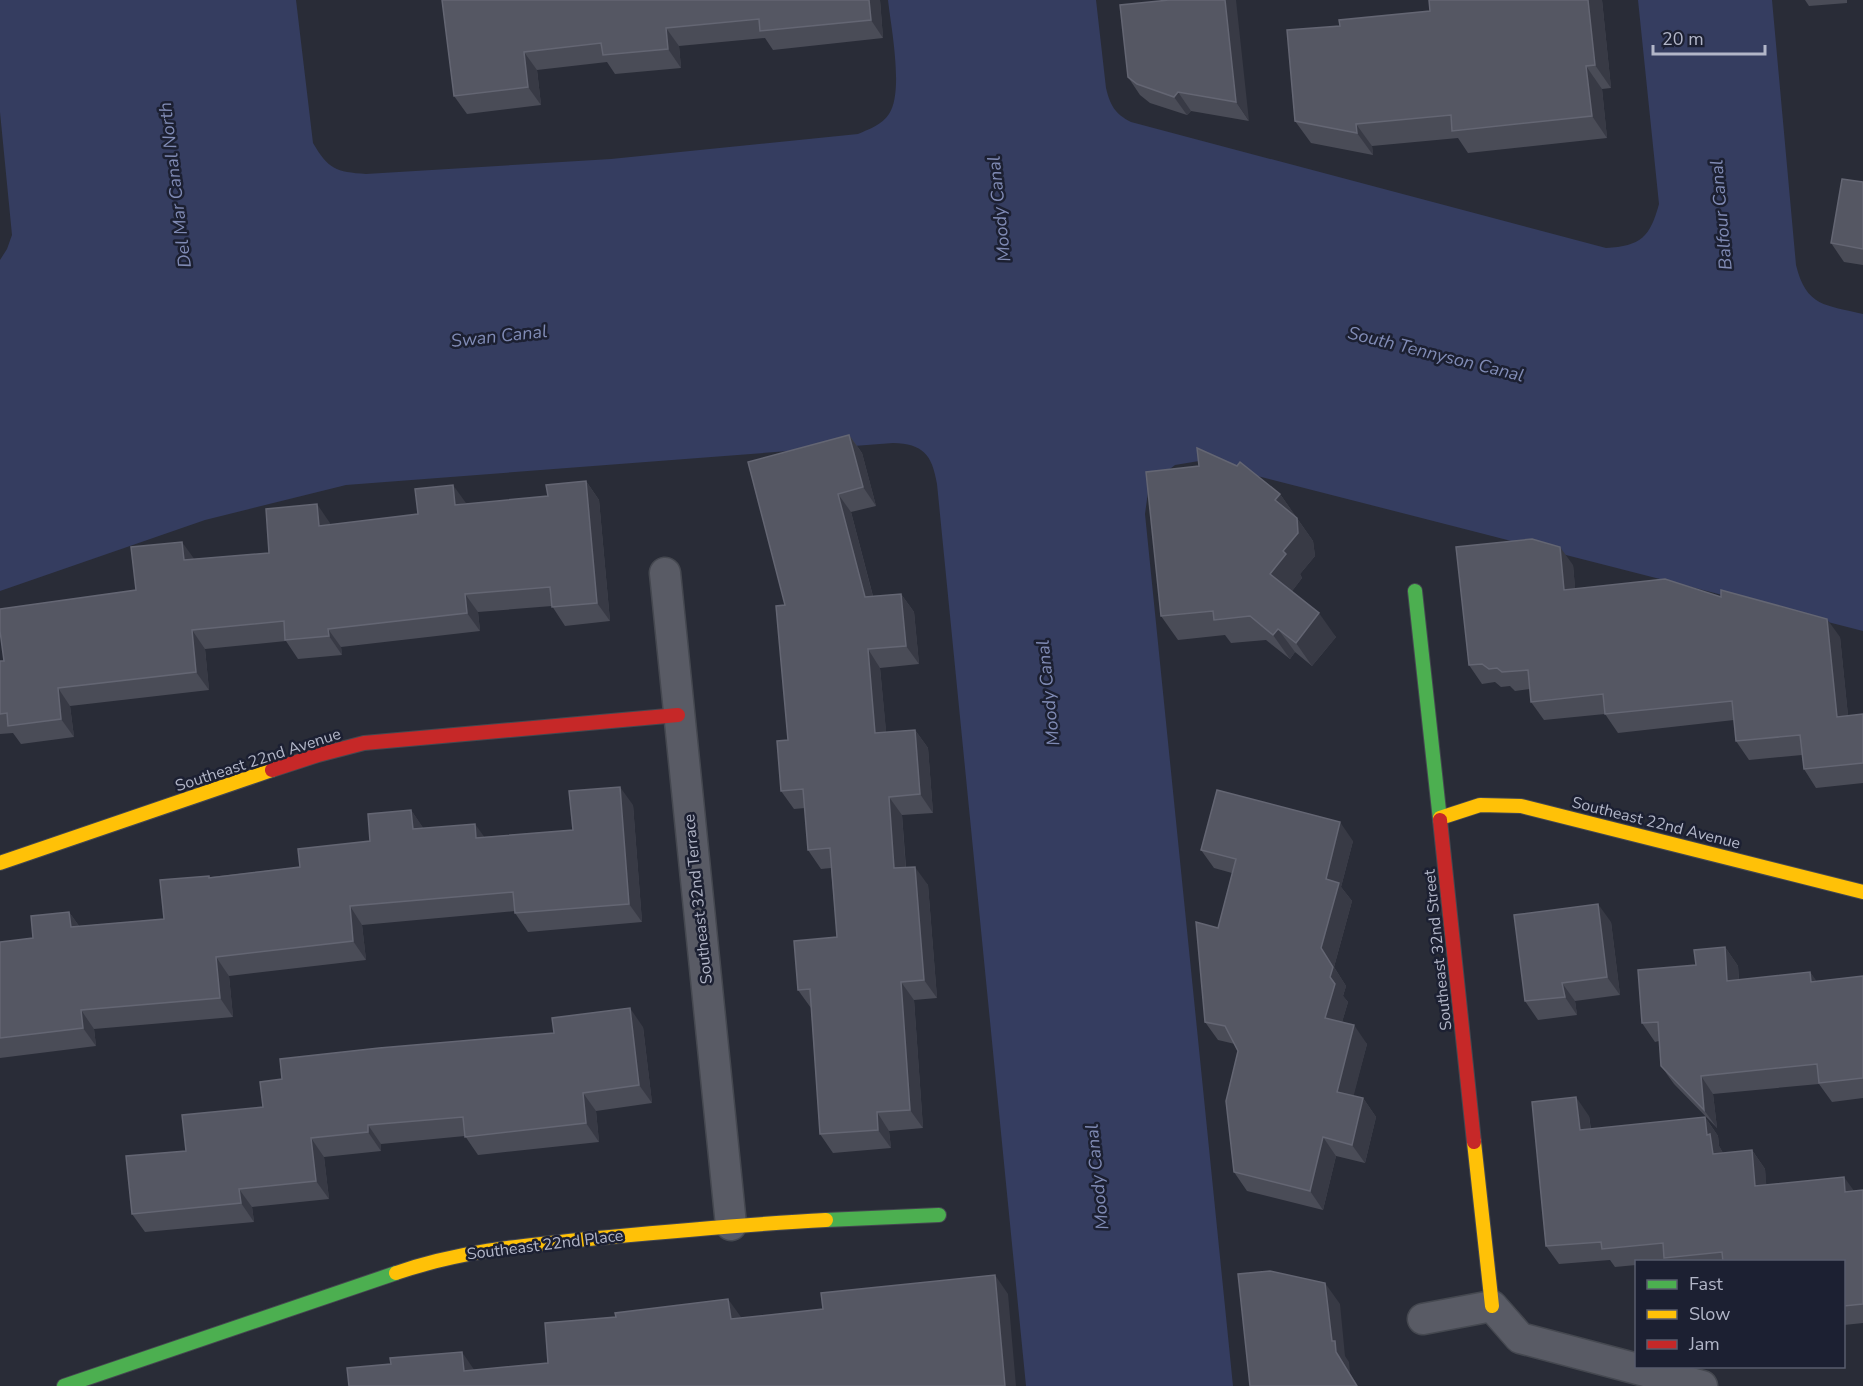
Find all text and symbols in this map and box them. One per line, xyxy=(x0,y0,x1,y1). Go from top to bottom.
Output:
scale bar xyxy=(1653,18,1766,56)
text: 20 m xyxy=(1662,27,1704,51)
water label: Del Mar Canal North xyxy=(153,101,197,269)
water label: Moody Canal xyxy=(982,155,1016,263)
water label: Balfour Canal xyxy=(1704,159,1738,271)
water label: Swan Canal xyxy=(450,319,548,353)
water label: South Tennyson Canal xyxy=(1345,320,1527,388)
water label: Moody Canal xyxy=(1031,639,1065,747)
street label: Southeast 22nd Avenue xyxy=(172,723,344,797)
street label: Southeast 22nd Avenue xyxy=(1569,791,1743,855)
street label: Southeast 32nd Terrace xyxy=(678,813,718,985)
street label: Southeast 32nd Street xyxy=(1419,868,1457,1032)
water label: Moody Canal xyxy=(1080,1123,1114,1231)
street label: Southeast 22nd Place xyxy=(465,1224,625,1266)
legend xyxy=(1635,1260,1845,1368)
text: Fast xyxy=(1689,1272,1724,1296)
text: Slow xyxy=(1689,1302,1730,1326)
text: Jam xyxy=(1688,1332,1720,1356)

